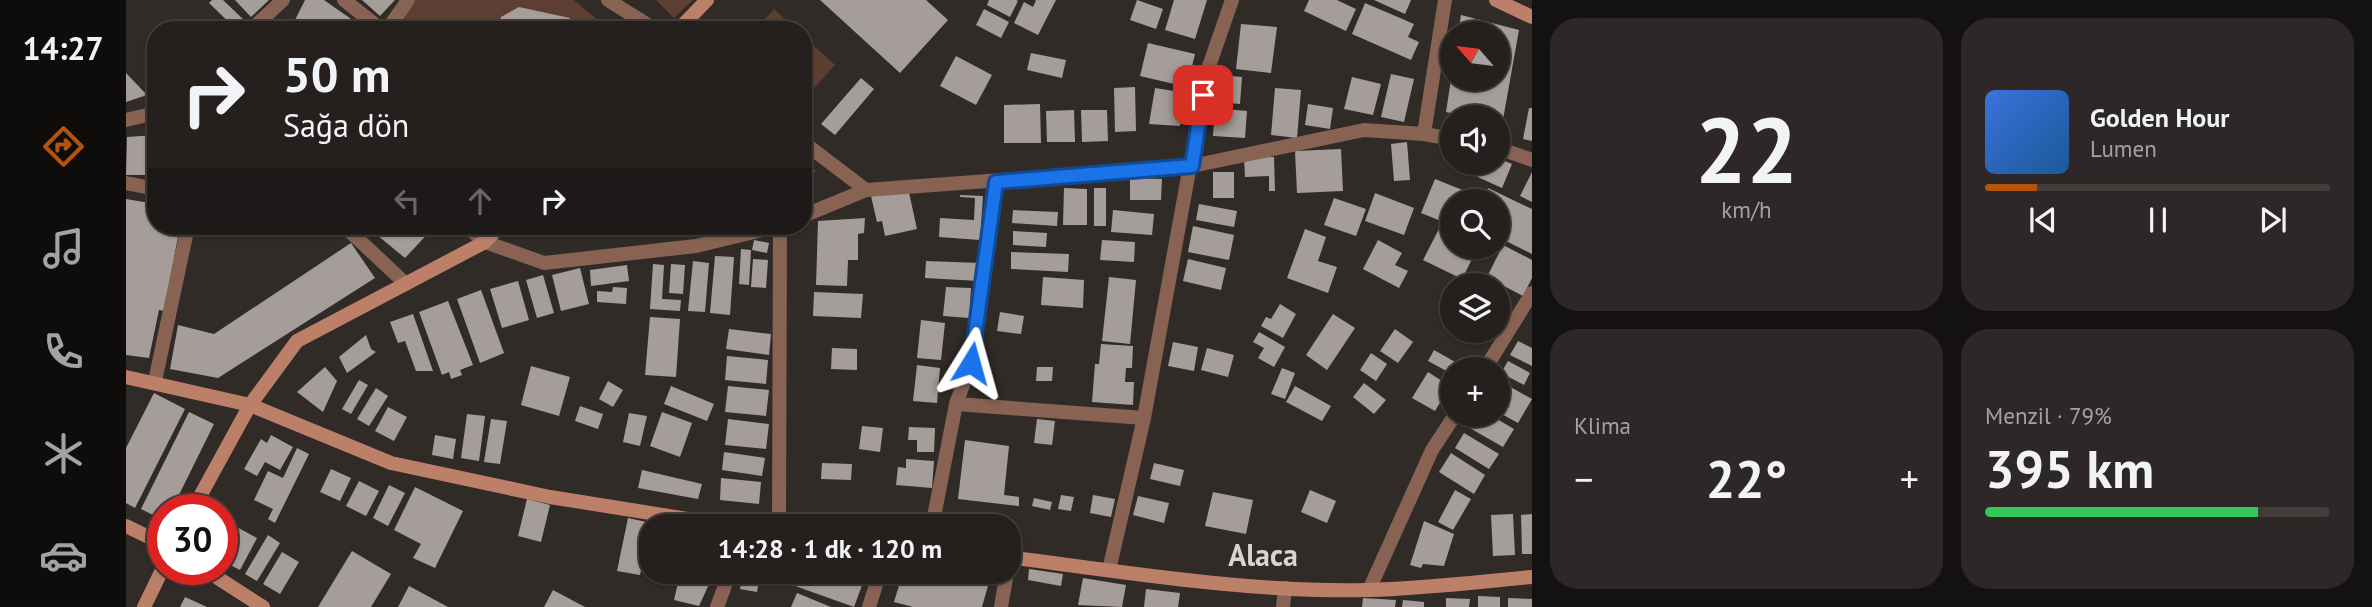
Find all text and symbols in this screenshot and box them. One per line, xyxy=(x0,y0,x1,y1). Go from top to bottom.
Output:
north arrow xyxy=(1440,21,1510,91)
map controls xyxy=(1440,21,1510,427)
text: 14:27 xyxy=(22,27,104,69)
text: 50 m xyxy=(283,42,390,106)
icon: right xyxy=(168,49,259,140)
pin xyxy=(1173,65,1233,125)
icon: arrive xyxy=(1184,76,1222,114)
text: 22 xyxy=(1695,90,1798,208)
text: Golden Hour xyxy=(2090,101,2229,134)
text: Sağa dön xyxy=(283,104,409,146)
button: sound xyxy=(1440,105,1510,175)
icon: directions xyxy=(39,122,88,171)
text: Lumen xyxy=(2090,134,2157,163)
icon: left xyxy=(388,182,426,220)
icon: ahead xyxy=(461,182,499,220)
icon: right xyxy=(534,182,572,220)
button: search xyxy=(1440,189,1510,259)
text: km/h xyxy=(1721,195,1772,224)
icon: previous xyxy=(2024,201,2062,239)
icon: pause xyxy=(2139,201,2177,239)
icon: next xyxy=(2254,201,2292,239)
icon: music xyxy=(39,224,88,273)
button: layers xyxy=(1440,273,1510,343)
position arrow xyxy=(934,326,1008,400)
icon: phone xyxy=(39,327,88,376)
button: + xyxy=(1440,357,1510,427)
text: Menzil · 79% xyxy=(1985,401,2112,430)
text: Klima xyxy=(1574,411,1631,440)
icon: climate xyxy=(39,429,88,478)
text: 395 km xyxy=(1985,435,2154,502)
text: 22° xyxy=(1706,445,1787,512)
text: − xyxy=(1574,454,1593,503)
text: + xyxy=(1900,454,1919,503)
speed limit sign: 30 xyxy=(147,494,238,585)
icon: car xyxy=(39,531,88,580)
text: 14:28 · 1 dk · 120 m xyxy=(718,532,942,565)
district label: Alaca xyxy=(1228,535,1298,574)

